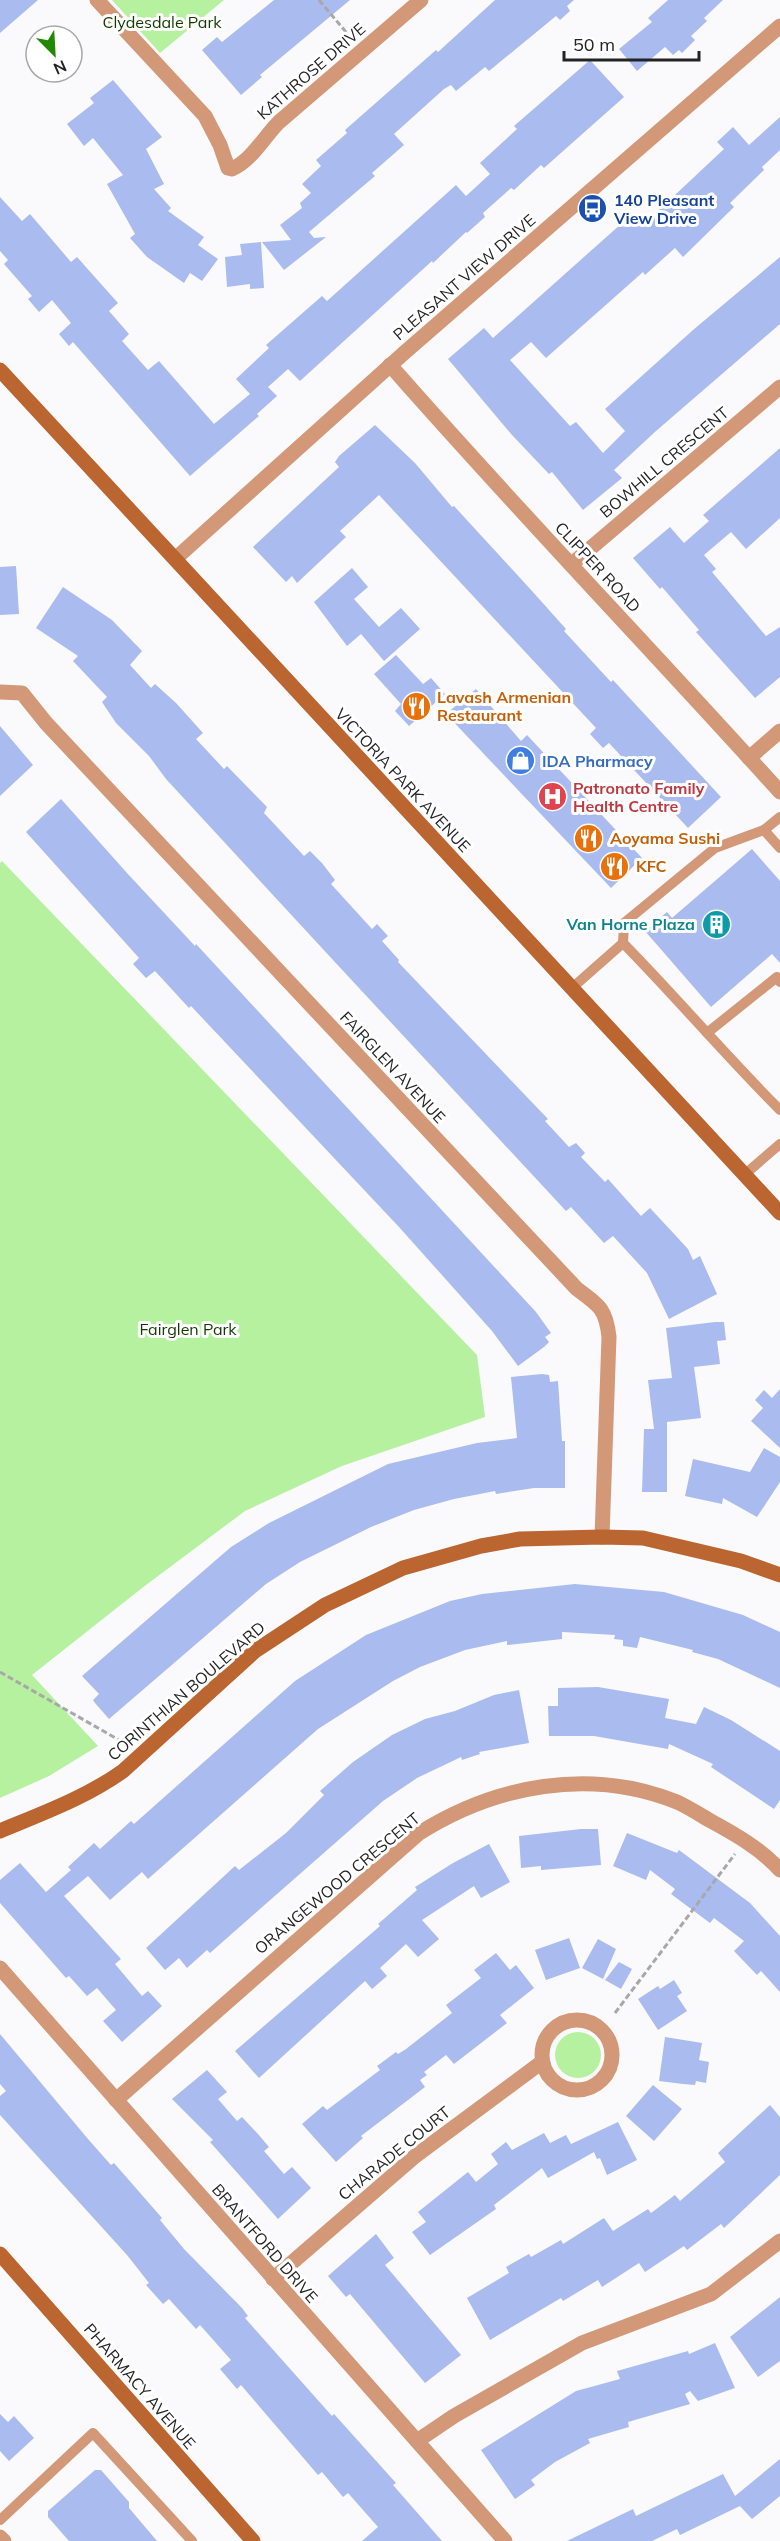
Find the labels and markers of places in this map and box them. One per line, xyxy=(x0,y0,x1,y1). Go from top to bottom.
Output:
place label: 140 Pleasant View Drive xyxy=(613,190,714,228)
bus stop icon: 140 Pleasant View Drive xyxy=(577,193,609,225)
place label: Lavash Armenian Restaurant xyxy=(437,687,571,725)
restaurant icon: Lavash Armenian Restaurant xyxy=(400,690,432,722)
shop icon: IDA Pharmacy xyxy=(505,745,537,777)
place label: IDA Pharmacy xyxy=(542,751,653,771)
place label: Patronato Family Health Centre xyxy=(573,778,705,816)
hospital icon: Patronato Family Health Centre xyxy=(536,781,568,813)
restaurant icon: Aoyama Sushi xyxy=(573,822,605,854)
place label: Aoyama Sushi xyxy=(610,828,720,848)
restaurant icon: KFC xyxy=(599,850,631,882)
place label: KFC xyxy=(636,856,667,876)
building icon: Van Horne Plaza xyxy=(700,908,732,940)
place label: Van Horne Plaza xyxy=(566,914,695,934)

